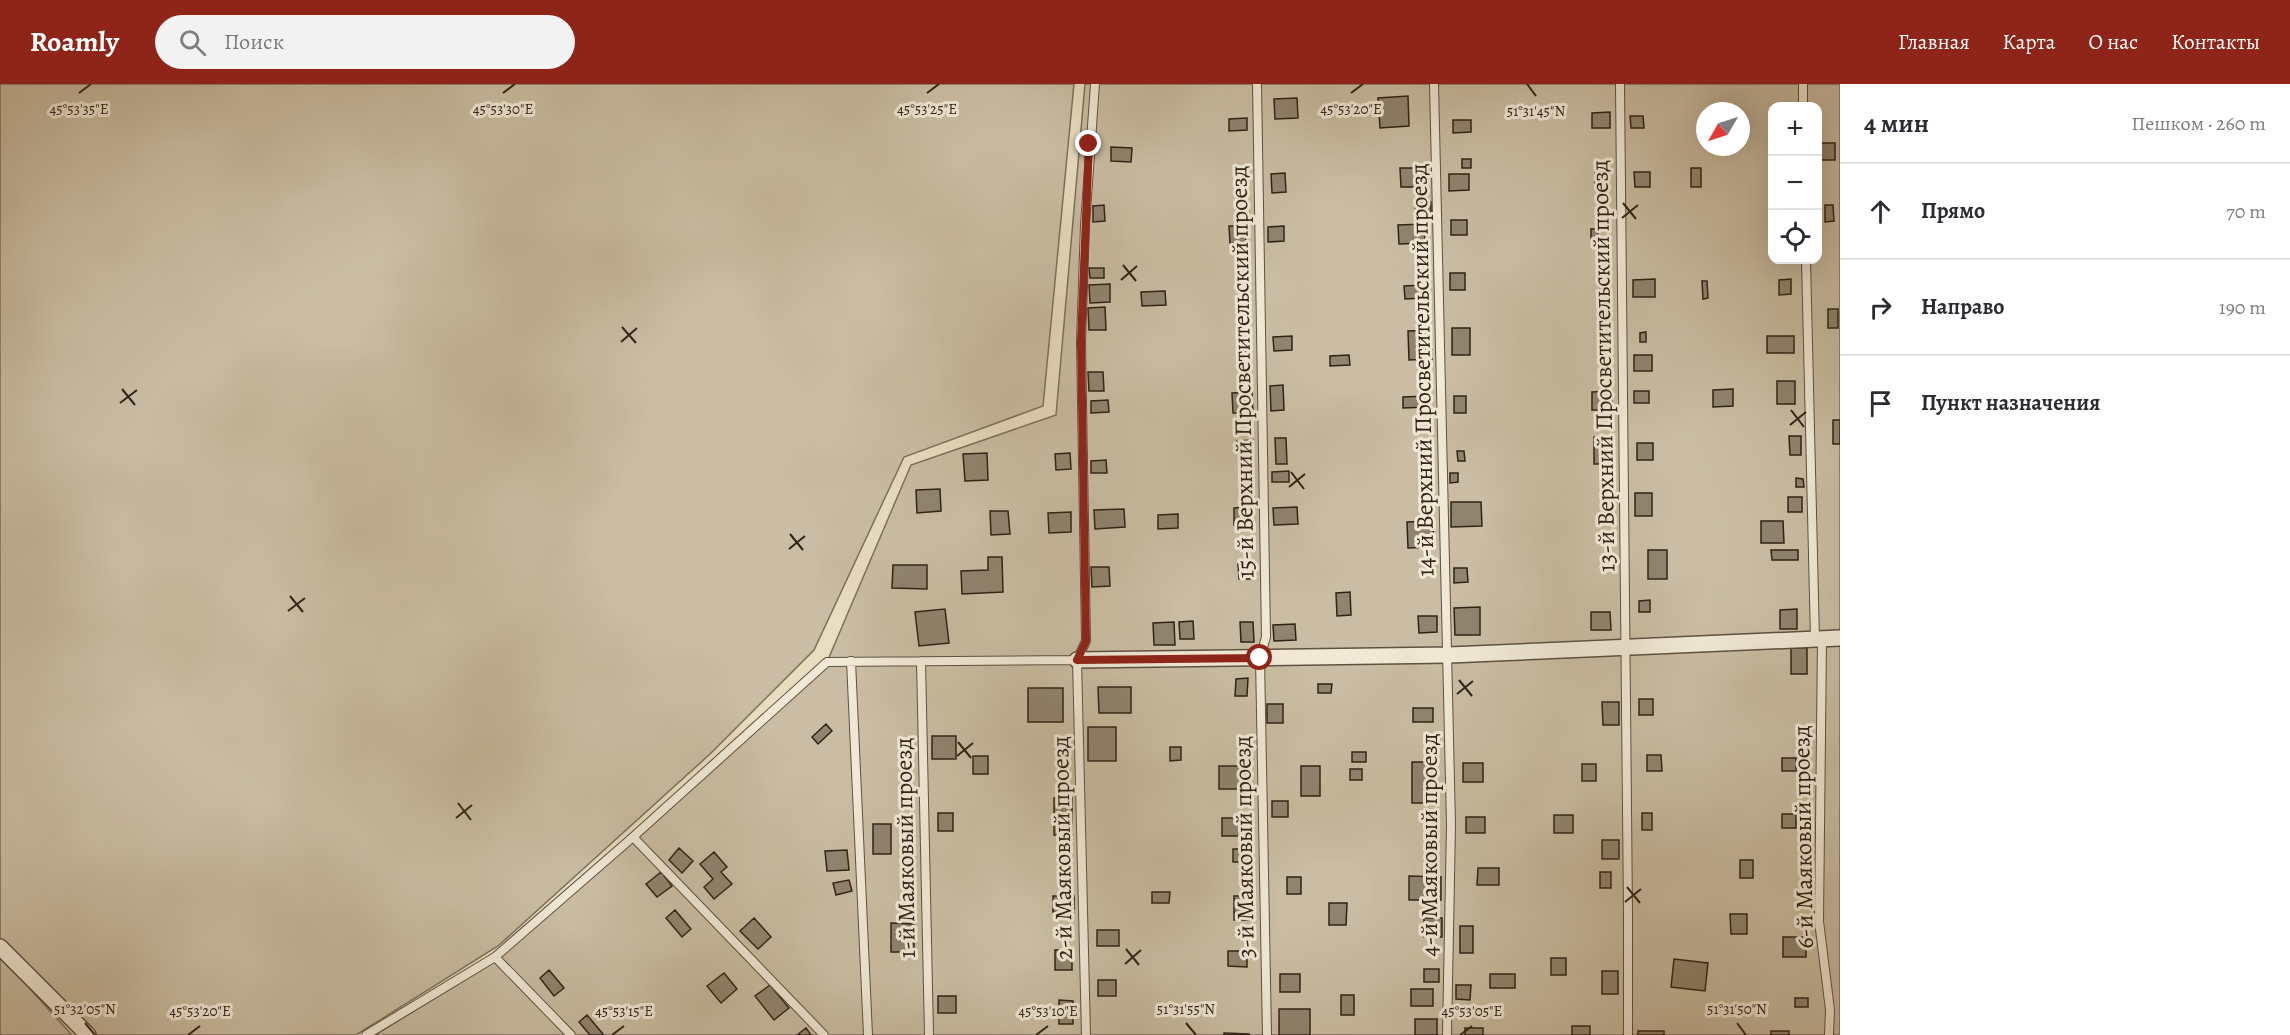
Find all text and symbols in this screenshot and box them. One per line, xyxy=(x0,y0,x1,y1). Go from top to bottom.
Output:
search box xyxy=(155,15,575,69)
text: Roamly xyxy=(30,23,119,61)
icon: search xyxy=(176,26,209,59)
text: Поиск xyxy=(224,27,284,57)
text: Главная xyxy=(1898,28,1970,56)
text: Карта xyxy=(2003,28,2055,56)
text: О нас xyxy=(2088,28,2138,56)
text: Контакты xyxy=(2171,28,2260,56)
text: 45°53'35"E xyxy=(49,99,109,119)
text: 45°53'30"E xyxy=(473,99,533,119)
text: 45°53'25"E xyxy=(897,99,957,119)
text: 45°53'20"E xyxy=(1320,99,1382,119)
text: 51°31'45"N xyxy=(1507,101,1566,121)
north arrow xyxy=(1696,102,1750,156)
map controls xyxy=(1768,102,1822,264)
button: + xyxy=(1768,102,1822,156)
text: 4 мин xyxy=(1864,106,1929,141)
text: Пешком · 260 m xyxy=(2131,110,2266,137)
route end xyxy=(1075,130,1101,156)
button: − xyxy=(1768,156,1822,210)
street label: 13-й Верхний Просветительский проезд xyxy=(1583,160,1623,572)
street label: 14-й Верхний Просветительский проезд xyxy=(1402,163,1442,577)
street label: 15-й Верхний Просветительский проезд xyxy=(1222,165,1262,579)
icon: ahead xyxy=(1864,195,1897,228)
text: Прямо xyxy=(1921,196,1985,226)
text: 70 m xyxy=(2226,198,2266,225)
button: locate xyxy=(1768,210,1822,264)
icon: right xyxy=(1864,291,1897,324)
text: Направо xyxy=(1921,292,2004,322)
text: 190 m xyxy=(2219,294,2266,321)
icon: arrive xyxy=(1864,387,1897,420)
text: Пункт назначения xyxy=(1921,388,2100,418)
route start xyxy=(1246,644,1272,670)
street label: 6-й Маяковый проезд xyxy=(1785,725,1821,949)
street label: 4-й Маяковый проезд xyxy=(1413,733,1445,957)
street label: 2-й Маяковый проезд xyxy=(1044,736,1080,960)
street label: 3-й Маяковый проезд xyxy=(1226,736,1262,958)
street label: 1-й Маяковый проезд xyxy=(887,737,923,959)
text: 51°32'05"N xyxy=(54,999,116,1019)
text: 51°31'55"N xyxy=(1157,999,1215,1019)
text: 51°31'50"N xyxy=(1707,999,1767,1019)
text: 45°53'20"E xyxy=(169,1001,231,1021)
text: 45°53'15"E xyxy=(595,1001,653,1021)
text: 45°53'10"E xyxy=(1018,1001,1078,1021)
text: 45°53'05"E xyxy=(1442,1001,1502,1021)

